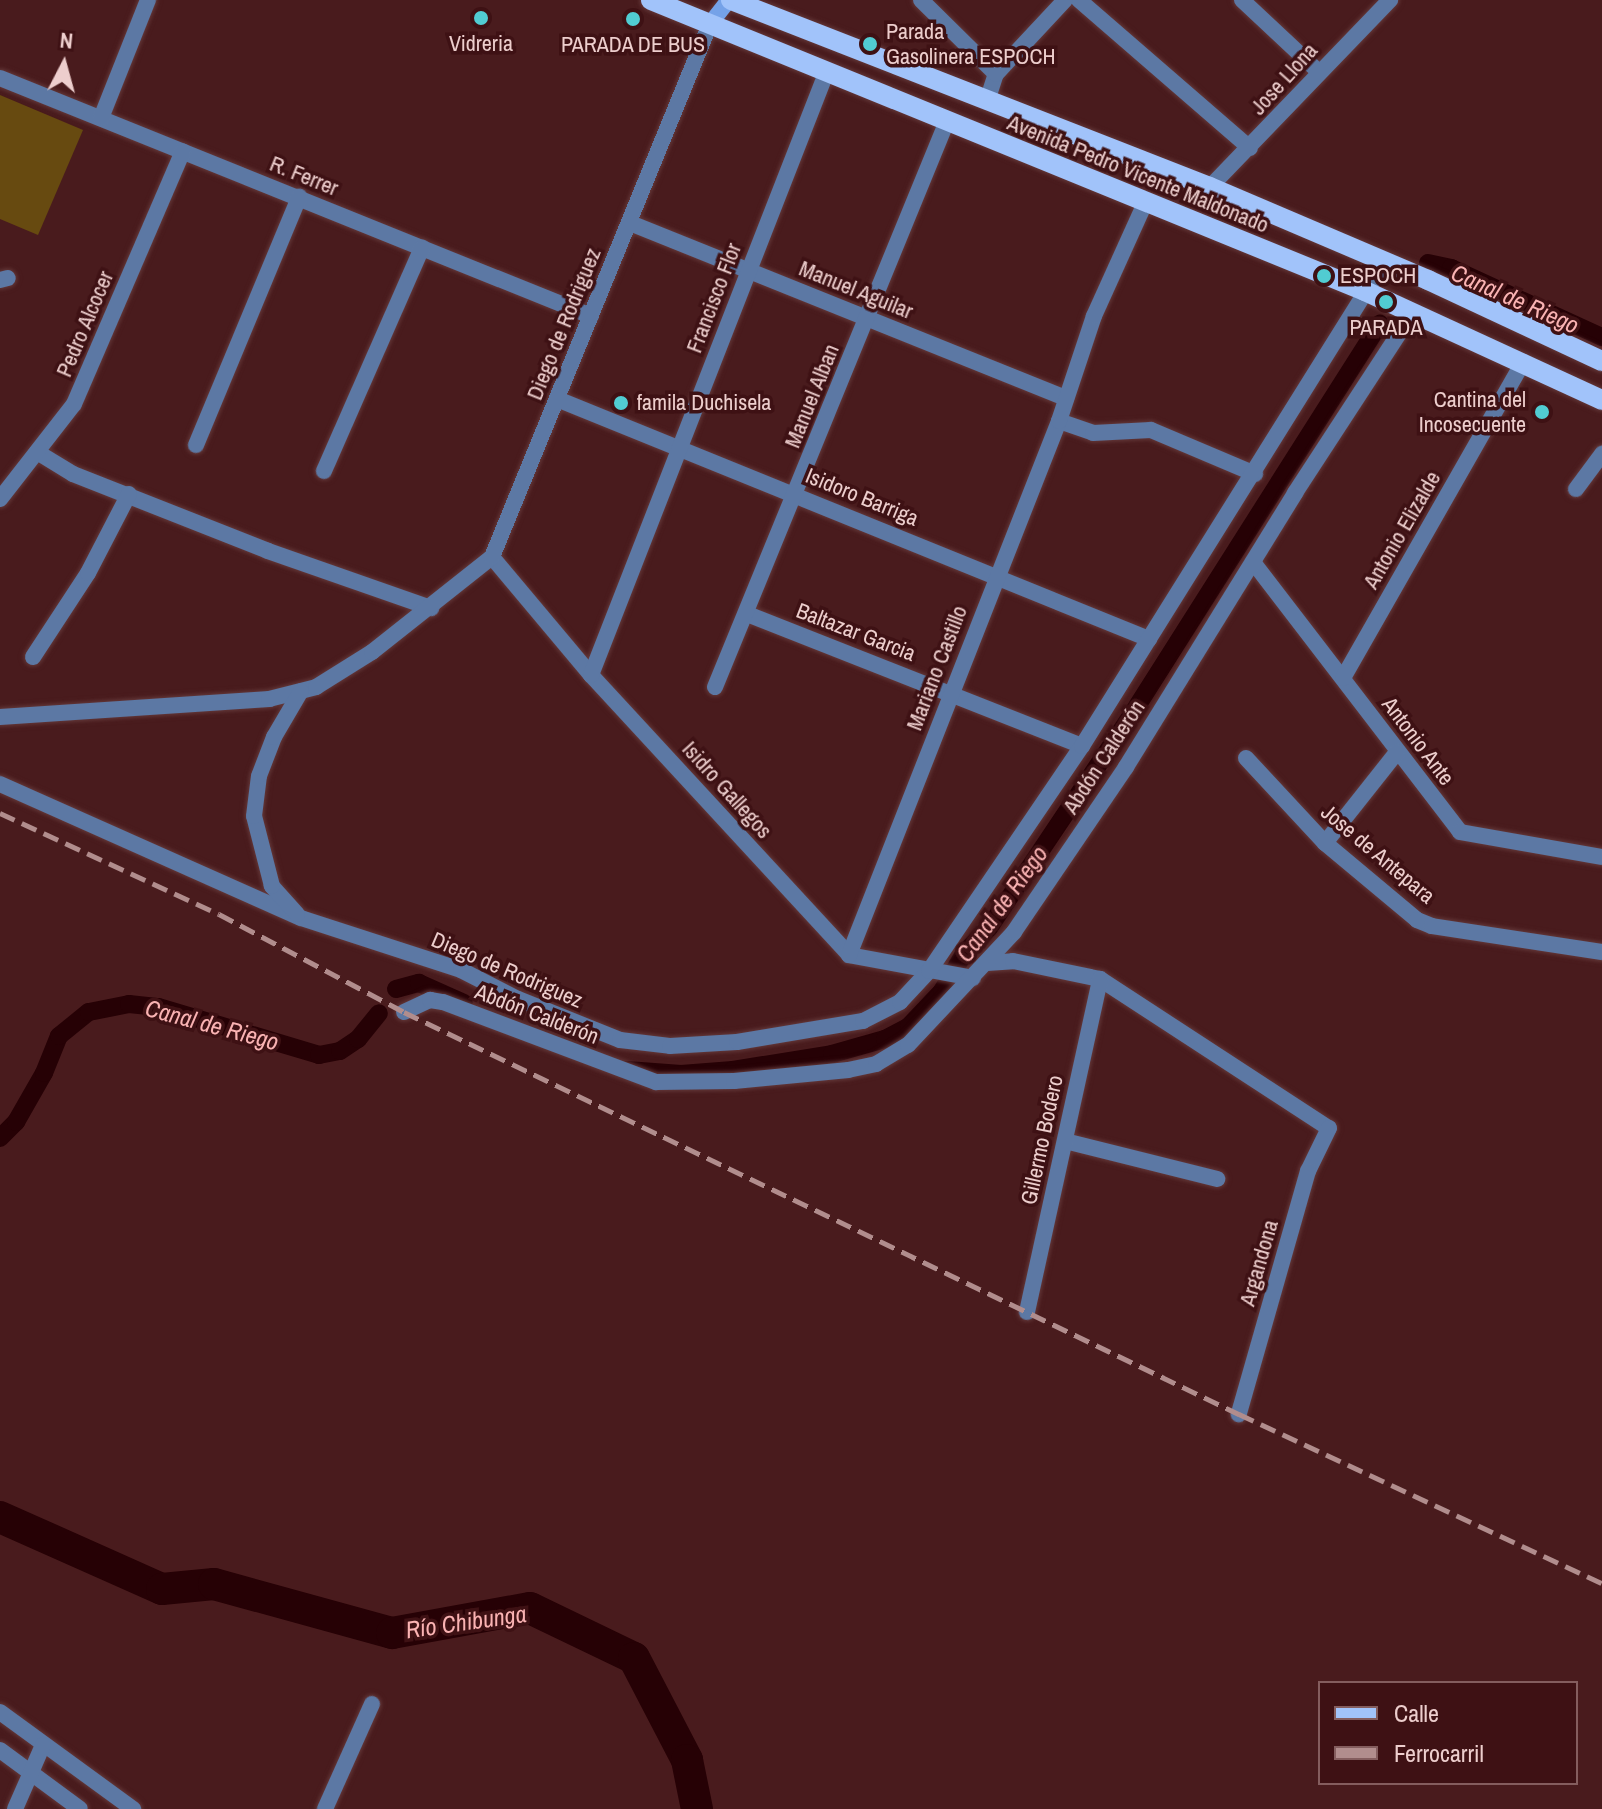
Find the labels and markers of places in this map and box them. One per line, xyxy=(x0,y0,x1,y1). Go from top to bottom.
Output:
marker: Vidreria xyxy=(472,9,490,27)
marker: PARADA DE BUS xyxy=(624,10,642,28)
place label: Parada Gasolinera ESPOCH xyxy=(886,18,1055,70)
place label: Vidreria xyxy=(449,31,513,57)
place label: PARADA DE BUS xyxy=(560,32,706,58)
marker: Parada Gasolinera ESPOCH xyxy=(861,35,879,53)
place label: ESPOCH xyxy=(1340,263,1416,289)
marker: ESPOCH xyxy=(1315,267,1333,285)
marker: PARADA xyxy=(1377,293,1395,311)
place label: PARADA xyxy=(1350,315,1422,341)
place label: Cantina del Incosecuente xyxy=(1419,386,1526,438)
place label: famila Duchisela xyxy=(637,390,771,416)
marker: famila Duchisela xyxy=(612,394,630,412)
marker: Cantina del Incosecuente xyxy=(1533,403,1551,421)

